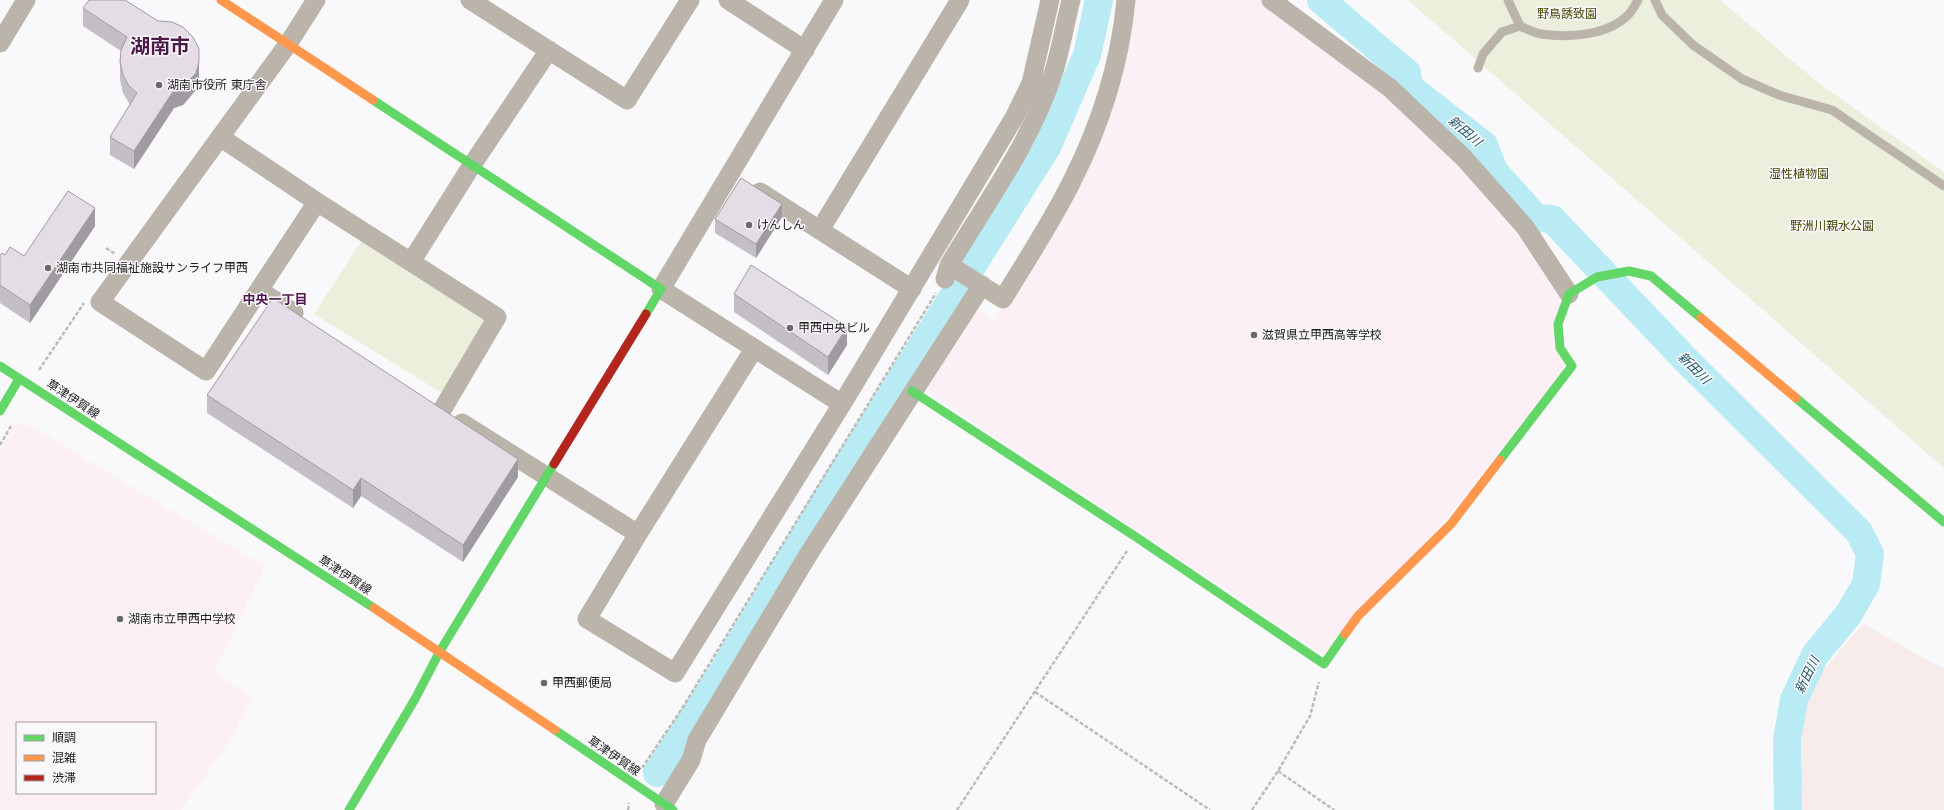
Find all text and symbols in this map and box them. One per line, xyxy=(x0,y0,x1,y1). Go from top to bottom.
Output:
park label: 野鳥誘致園 xyxy=(1537,5,1597,23)
district label: 湖南市 xyxy=(130,32,190,61)
place label: 湖南市役所 東庁舎 xyxy=(167,76,267,94)
marker: 湖南市役所 東庁舎 xyxy=(154,80,164,90)
water label: 新田川 xyxy=(1444,111,1488,152)
park label: 湿性植物園 xyxy=(1769,165,1829,183)
place label: けんしん xyxy=(757,216,805,234)
park label: 野洲川親水公園 xyxy=(1790,217,1874,235)
marker: けんしん xyxy=(744,220,754,230)
place label: 湖南市共同福祉施設サンライフ甲西 xyxy=(56,259,248,277)
marker: 湖南市共同福祉施設サンライフ甲西 xyxy=(43,263,53,273)
district label: 中央一丁目 xyxy=(242,290,308,309)
place label: 甲西中央ビル xyxy=(798,319,870,337)
marker: 甲西中央ビル xyxy=(785,323,795,333)
place label: 滋賀県立甲西高等学校 xyxy=(1262,326,1382,344)
marker: 滋賀県立甲西高等学校 xyxy=(1249,330,1259,340)
water label: 新田川 xyxy=(1673,347,1716,390)
street label: 草津伊賀線 xyxy=(43,375,103,423)
street label: 草津伊賀線 xyxy=(315,551,375,599)
place label: 湖南市立甲西中学校 xyxy=(128,610,236,628)
marker: 湖南市立甲西中学校 xyxy=(115,614,125,624)
water label: 新田川 xyxy=(1790,652,1825,697)
place label: 甲西郵便局 xyxy=(552,674,612,692)
marker: 甲西郵便局 xyxy=(539,678,549,688)
legend xyxy=(16,722,156,794)
text: 順調 xyxy=(52,729,76,747)
street label: 草津伊賀線 xyxy=(584,732,644,780)
text: 混雑 xyxy=(52,749,76,767)
text: 渋滞 xyxy=(52,769,76,787)

